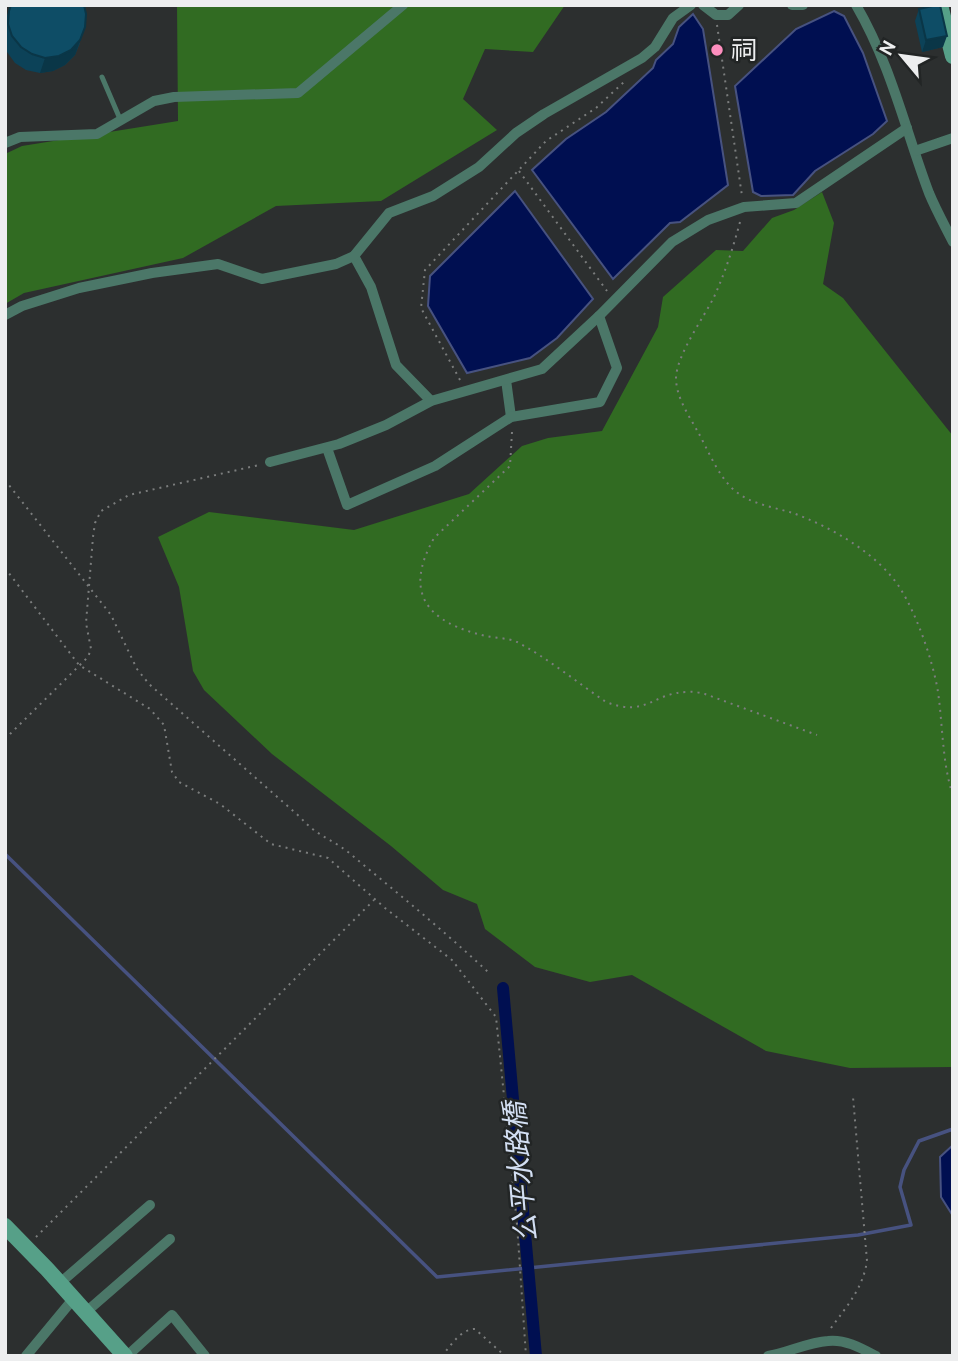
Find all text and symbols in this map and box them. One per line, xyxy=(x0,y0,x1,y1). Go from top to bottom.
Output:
north arrow xyxy=(867,21,937,91)
place label: 祠 xyxy=(731,34,757,66)
text: N xyxy=(874,37,901,59)
marker: 祠 xyxy=(709,42,725,58)
water label: 公平水路橋 xyxy=(497,1097,543,1243)

